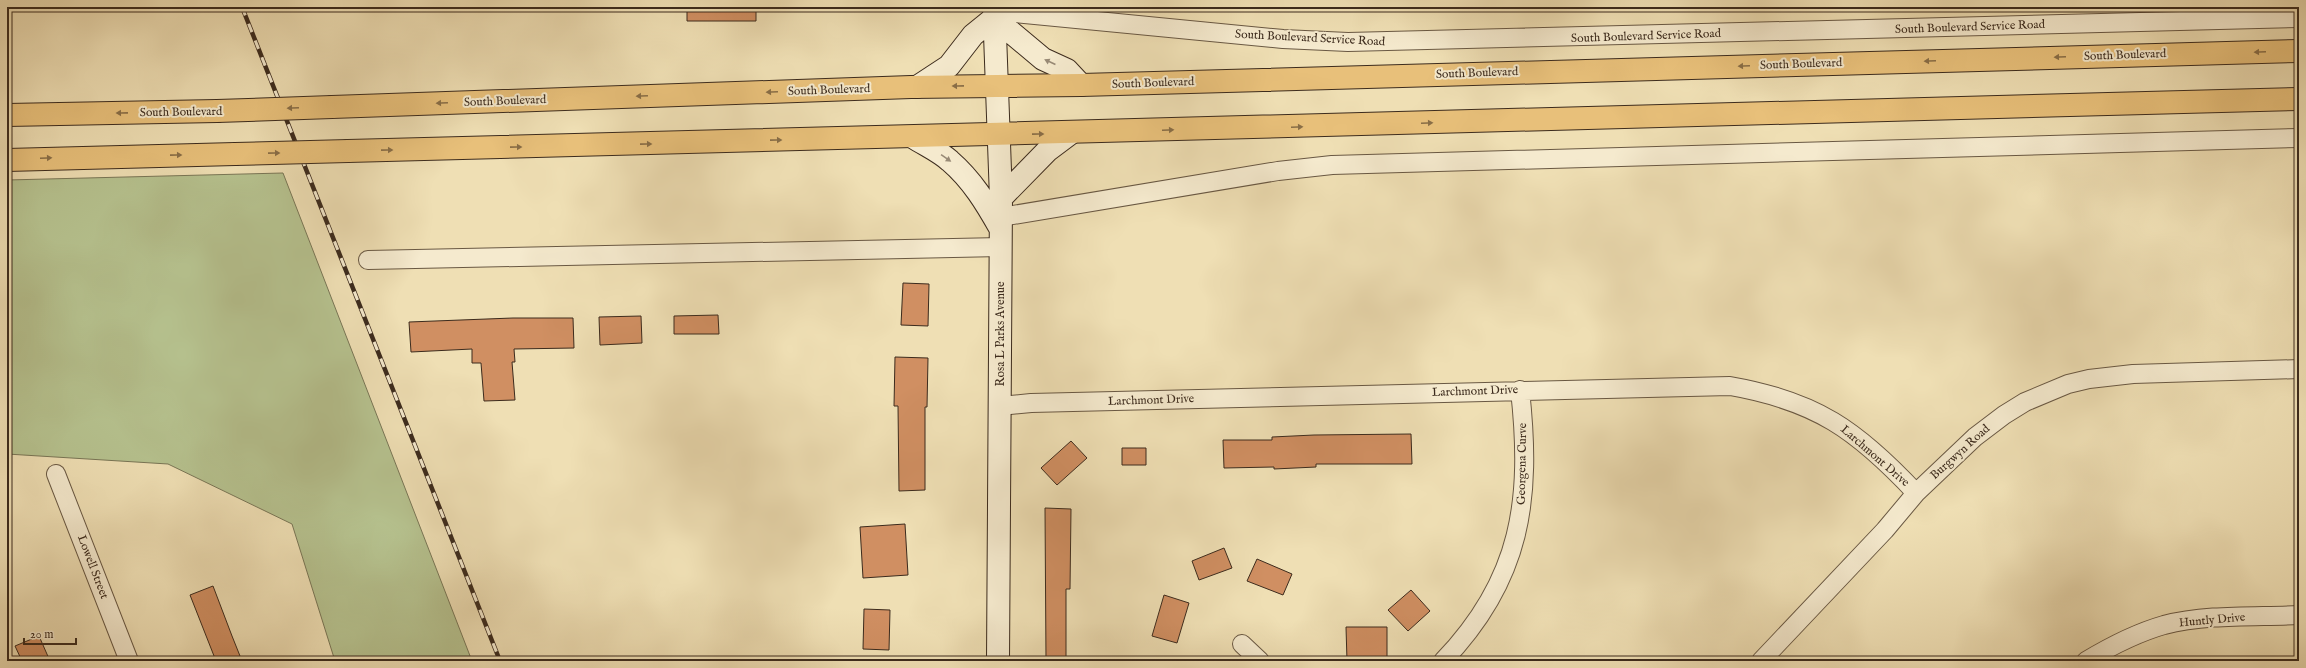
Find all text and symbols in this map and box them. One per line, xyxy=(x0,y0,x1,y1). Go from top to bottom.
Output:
street label: South Boulevard Service Road xyxy=(1895,17,2046,37)
street label: South Boulevard Service Road xyxy=(1571,26,1722,46)
street label: South Boulevard Service Road xyxy=(1235,27,1386,49)
street label: South Boulevard xyxy=(2083,46,2167,64)
one-way arrow xyxy=(2253,49,2266,55)
one-way arrow xyxy=(2053,54,2066,60)
street label: South Boulevard xyxy=(1759,55,1843,73)
one-way arrow xyxy=(1923,58,1936,64)
one-way arrow xyxy=(1044,59,1055,65)
one-way arrow xyxy=(1737,63,1750,69)
street label: South Boulevard xyxy=(1435,64,1519,82)
street label: South Boulevard xyxy=(1111,74,1195,92)
street label: South Boulevard xyxy=(787,81,871,99)
one-way arrow xyxy=(951,83,964,89)
one-way arrow xyxy=(766,88,778,95)
street label: South Boulevard xyxy=(463,92,547,110)
one-way arrow xyxy=(635,93,648,99)
one-way arrow xyxy=(435,100,448,106)
street label: South Boulevard xyxy=(140,104,223,120)
one-way arrow xyxy=(286,105,299,111)
one-way arrow xyxy=(115,110,128,116)
one-way arrow xyxy=(1421,120,1434,126)
one-way arrow xyxy=(1291,123,1303,130)
one-way arrow xyxy=(1162,127,1174,134)
one-way arrow xyxy=(1032,131,1045,137)
one-way arrow xyxy=(770,137,782,144)
one-way arrow xyxy=(640,141,653,147)
one-way arrow xyxy=(510,144,523,150)
one-way arrow xyxy=(381,147,394,153)
one-way arrow xyxy=(268,150,281,156)
one-way arrow xyxy=(170,152,183,158)
one-way arrow xyxy=(940,154,951,162)
one-way arrow xyxy=(40,155,53,161)
street label: Rosa L Parks Avenue xyxy=(993,281,1008,387)
street label: Larchmont Drive xyxy=(1432,382,1519,400)
street label: Larchmont Drive xyxy=(1108,391,1195,409)
street label: Burgwyn Road xyxy=(1927,421,1993,483)
street label: Georgena Curve xyxy=(1514,422,1530,505)
street label: Larchmont Drive xyxy=(1837,422,1913,490)
street label: Lowell Street xyxy=(74,533,112,601)
street label: Huntly Drive xyxy=(2178,610,2246,630)
scale bar xyxy=(24,620,76,646)
text: 20 m xyxy=(30,627,53,642)

